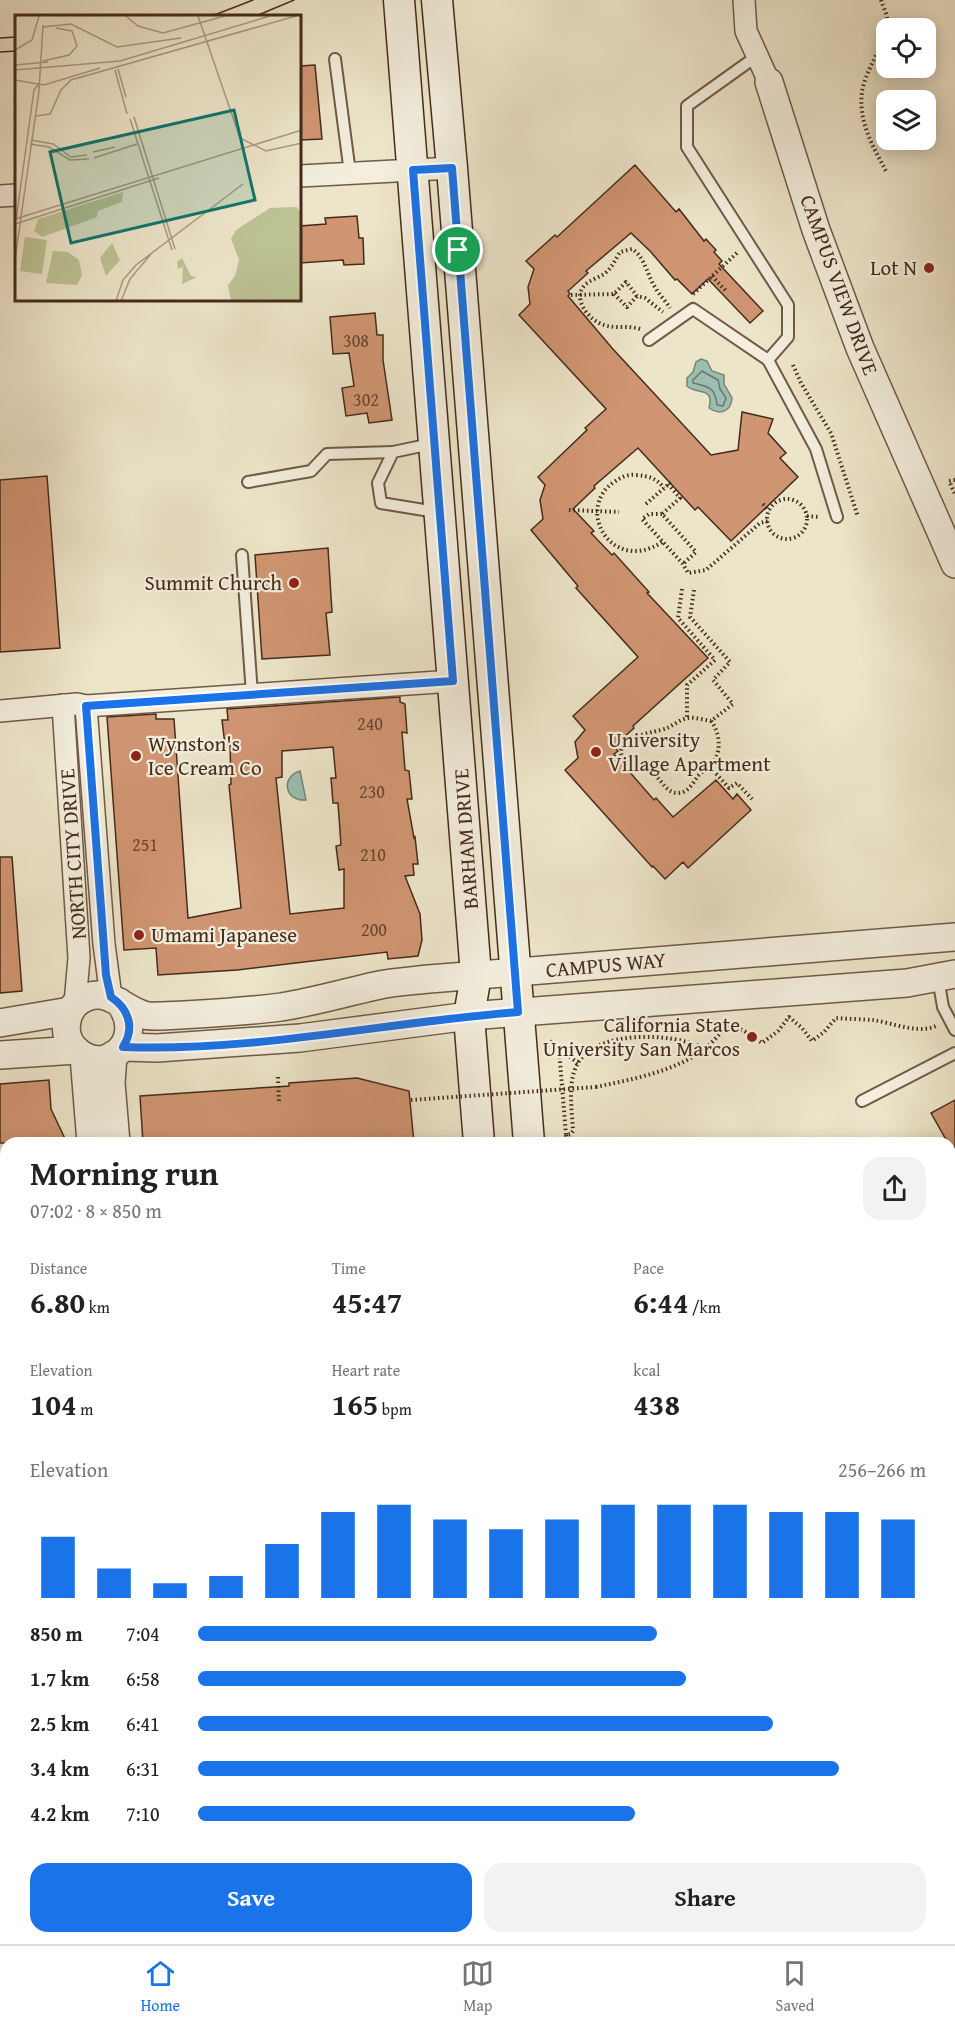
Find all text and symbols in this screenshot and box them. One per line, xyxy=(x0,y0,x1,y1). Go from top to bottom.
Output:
inset map xyxy=(15,15,302,302)
map controls xyxy=(876,18,936,150)
button: locate xyxy=(876,18,936,78)
button: layers xyxy=(876,90,936,150)
street label: CAMPUS VIEW DRIVE xyxy=(792,190,887,380)
pin xyxy=(432,224,483,275)
icon: arrive xyxy=(441,233,474,266)
place label: Lot N xyxy=(870,252,917,283)
marker: Lot N xyxy=(922,261,936,275)
house number: 308 xyxy=(343,327,369,354)
house number: 302 xyxy=(353,386,379,413)
place label: Summit Church xyxy=(144,567,282,598)
marker: Summit Church xyxy=(287,576,301,590)
house number: 240 xyxy=(357,710,383,737)
place label: University Village Apartment xyxy=(608,724,771,779)
place label: Wynston's Ice Cream Co xyxy=(148,728,262,783)
marker: University Village Apartment xyxy=(589,745,603,759)
marker: Wynston's Ice Cream Co xyxy=(129,749,143,763)
street label: NORTH CITY DRIVE xyxy=(51,767,94,940)
street label: BARHAM DRIVE xyxy=(445,767,486,910)
house number: 230 xyxy=(359,778,385,805)
house number: 251 xyxy=(132,831,158,858)
house number: 210 xyxy=(360,841,386,868)
house number: 200 xyxy=(361,916,387,943)
place label: Umami Japanese xyxy=(151,919,297,950)
marker: Umami Japanese xyxy=(132,928,146,942)
street label: CAMPUS WAY xyxy=(545,944,668,985)
place label: California State University San Marcos xyxy=(543,1009,740,1064)
marker: California State University San Marcos xyxy=(745,1030,759,1044)
text: Morning run xyxy=(30,1149,219,1197)
button: share xyxy=(863,1157,926,1220)
text: 07:02 · 8 × 850 m xyxy=(30,1196,162,1225)
text: Distance xyxy=(30,1256,87,1280)
text: Time xyxy=(332,1256,366,1280)
text: Pace xyxy=(633,1256,664,1280)
text: 6.80 xyxy=(30,1280,85,1324)
text: 45:47 xyxy=(332,1280,402,1324)
text: 6:44 xyxy=(633,1280,688,1324)
text: km xyxy=(85,1295,110,1319)
text: /km xyxy=(688,1295,721,1319)
text: Elevation xyxy=(30,1358,93,1382)
text: Heart rate xyxy=(332,1358,400,1382)
text: kcal xyxy=(633,1358,661,1382)
text: 104 xyxy=(30,1382,77,1426)
text: 165 xyxy=(332,1382,378,1426)
text: 438 xyxy=(633,1382,680,1426)
text: m xyxy=(77,1397,93,1421)
text: bpm xyxy=(378,1397,412,1421)
text: Elevation xyxy=(30,1455,108,1484)
text: 256–266 m xyxy=(838,1455,926,1484)
text: 850 m xyxy=(30,1619,83,1648)
text: 7:04 xyxy=(126,1619,160,1648)
text: 1.7 km xyxy=(30,1664,89,1693)
text: 6:58 xyxy=(126,1664,160,1693)
text: 2.5 km xyxy=(30,1709,89,1738)
text: 6:41 xyxy=(126,1709,160,1738)
text: 3.4 km xyxy=(30,1754,89,1783)
text: 6:31 xyxy=(126,1754,160,1783)
text: 4.2 km xyxy=(30,1799,89,1828)
text: 7:10 xyxy=(126,1799,160,1828)
button: Save xyxy=(30,1863,472,1932)
button: Share xyxy=(484,1863,926,1932)
tab: Home xyxy=(141,1957,180,2017)
tab: Map xyxy=(461,1957,494,2017)
tab: Saved xyxy=(776,1957,814,2017)

